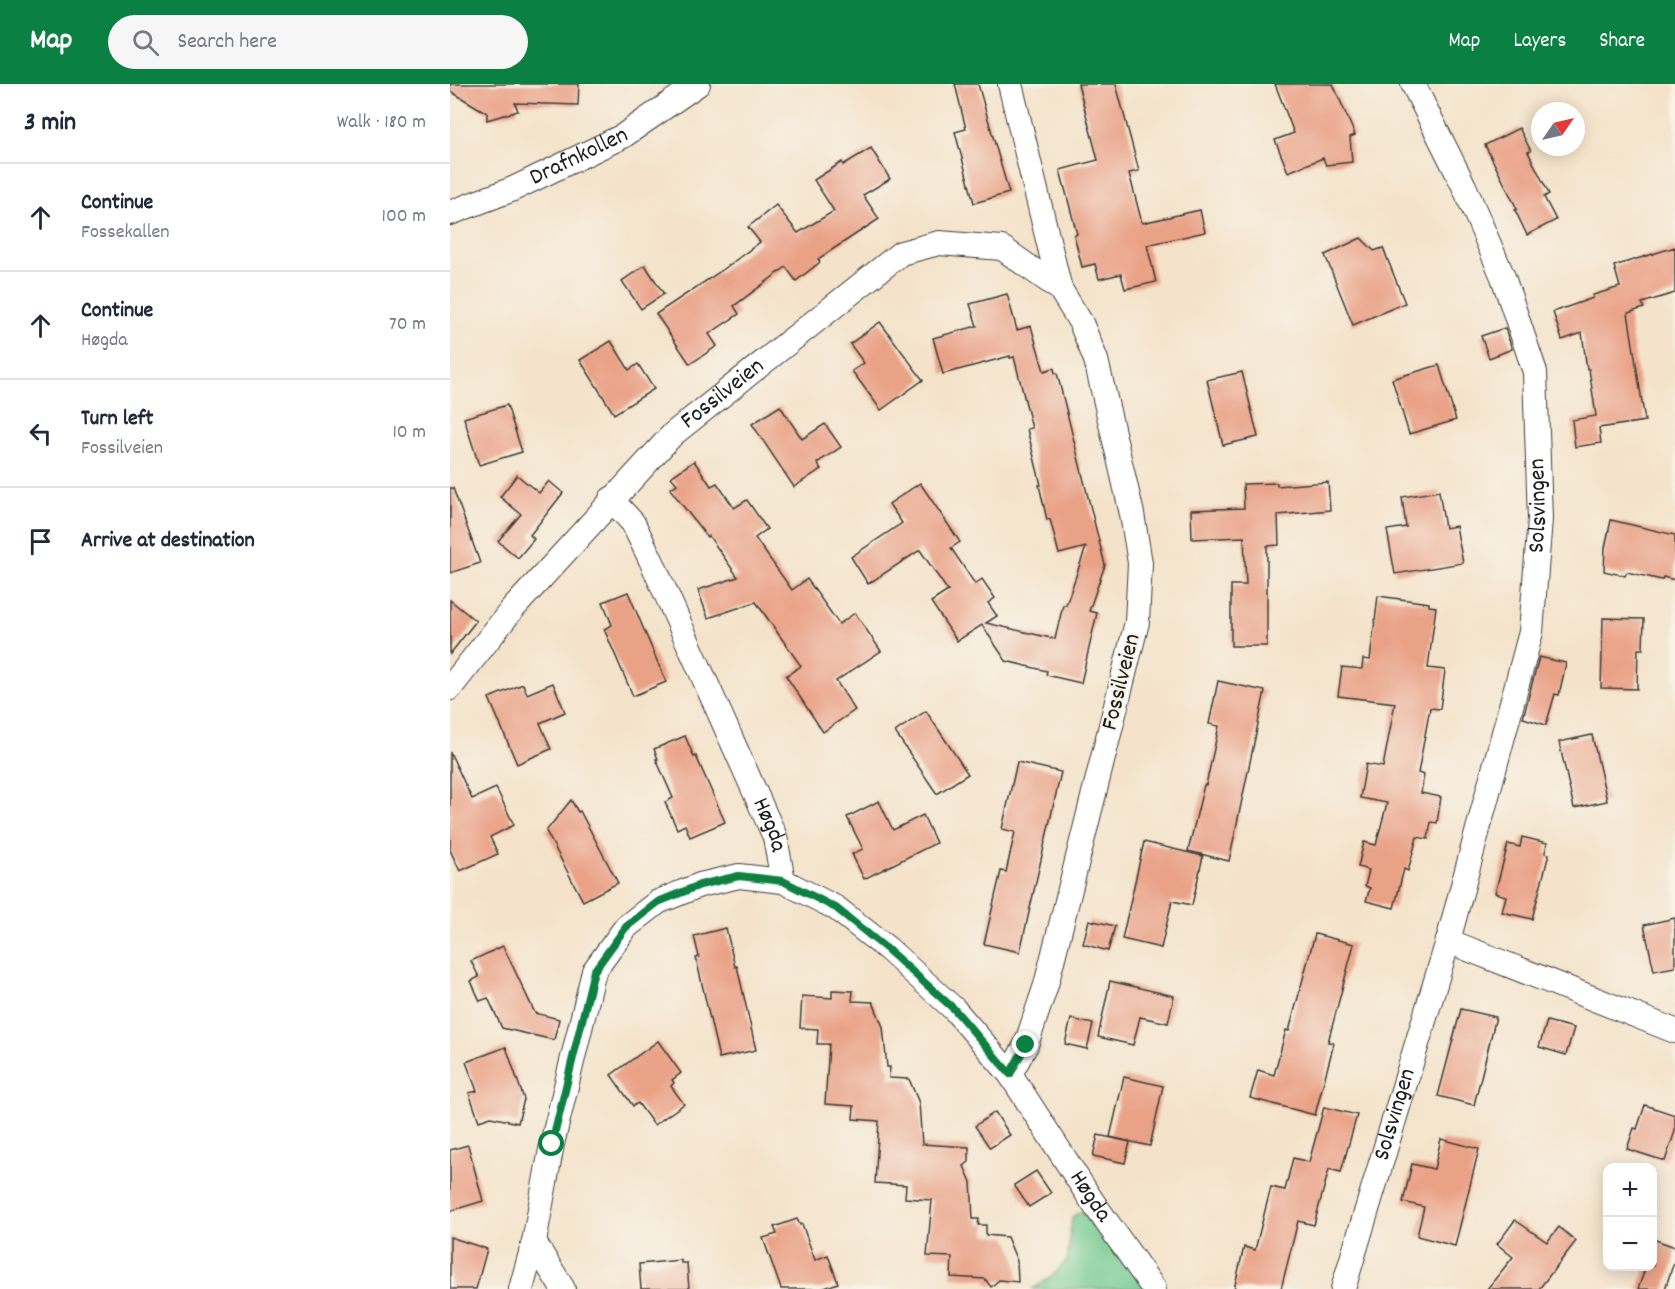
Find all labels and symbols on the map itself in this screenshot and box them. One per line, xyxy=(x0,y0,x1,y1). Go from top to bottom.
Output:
north arrow xyxy=(1531,102,1585,156)
street label: Drafnkollen xyxy=(524,119,634,195)
street label: Fossilveien xyxy=(674,350,772,438)
street label: Solsvingen xyxy=(1520,458,1557,554)
street label: Fossilveien xyxy=(1094,630,1150,734)
street label: Høgda xyxy=(743,792,795,855)
route end xyxy=(1012,1031,1038,1057)
street label: Solsvingen xyxy=(1366,1064,1426,1165)
route start xyxy=(538,1130,564,1156)
street label: Høgda xyxy=(1060,1164,1120,1230)

